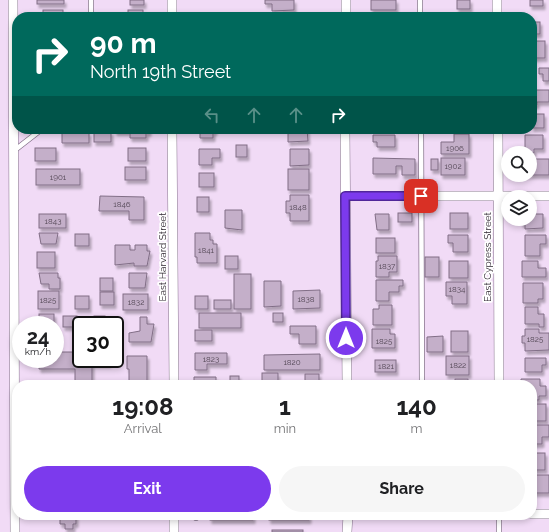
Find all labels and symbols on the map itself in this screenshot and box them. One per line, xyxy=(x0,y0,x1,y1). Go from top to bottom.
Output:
house number: 1906 xyxy=(446,143,464,153)
house number: 1902 xyxy=(444,161,462,171)
house number: 1901 xyxy=(50,172,67,182)
pin xyxy=(404,179,438,213)
house number: 1846 xyxy=(113,199,131,209)
house number: 1848 xyxy=(289,202,307,212)
street label: East Cypress Street xyxy=(482,211,493,302)
street label: East Harvard Street xyxy=(157,212,168,302)
house number: 1843 xyxy=(45,216,61,226)
house number: 1841 xyxy=(198,245,215,255)
house number: 1837 xyxy=(379,261,396,271)
house number: 1834 xyxy=(449,284,466,294)
house number: 1838 xyxy=(297,294,315,304)
house number: 1825 xyxy=(40,295,57,305)
house number: 1832 xyxy=(128,297,144,307)
speed limit sign: 30 xyxy=(72,316,124,368)
position arrow xyxy=(325,317,367,359)
house number: 1825 xyxy=(527,334,544,344)
house number: 1825 xyxy=(376,336,393,346)
house number: 1823 xyxy=(203,354,219,364)
house number: 1820 xyxy=(283,357,301,367)
house number: 1822 xyxy=(450,360,466,370)
house number: 1821 xyxy=(378,361,394,371)

